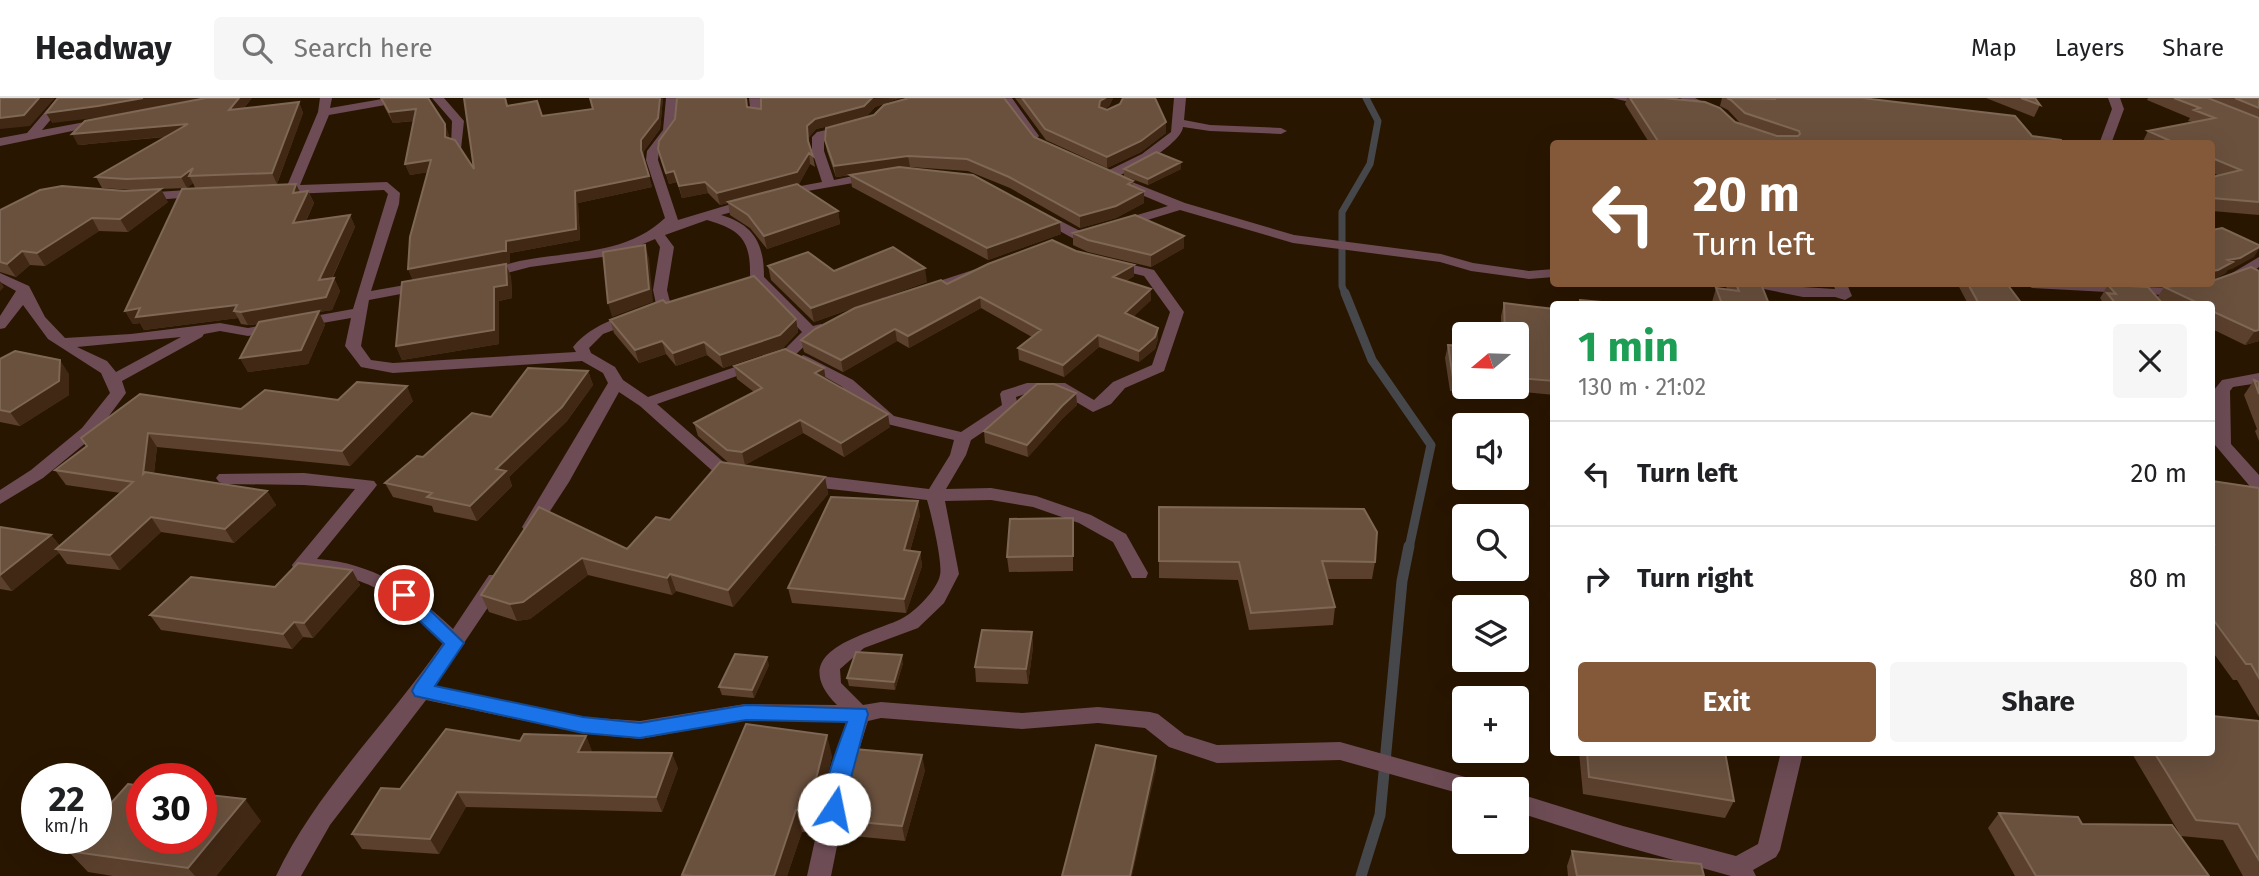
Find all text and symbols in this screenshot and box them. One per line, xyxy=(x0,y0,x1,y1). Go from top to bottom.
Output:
search box xyxy=(214,17,704,80)
text: Headway xyxy=(35,28,172,68)
icon: search xyxy=(238,29,276,67)
text: Search here xyxy=(294,33,433,64)
text: Map xyxy=(1971,34,2017,62)
text: Layers xyxy=(2055,34,2124,62)
text: Share xyxy=(2162,34,2224,62)
text: 20 m xyxy=(1693,165,1800,224)
icon: left xyxy=(1578,168,1669,259)
text: Turn left xyxy=(1693,225,1815,263)
north arrow xyxy=(1452,322,1530,399)
map controls xyxy=(1452,322,1529,854)
text: 1 min xyxy=(1578,322,1679,372)
button: close xyxy=(2113,324,2187,398)
text: 130 m · 21:02 xyxy=(1578,373,1706,401)
button: sound xyxy=(1452,413,1529,490)
icon: left xyxy=(1578,455,1616,493)
text: Turn left xyxy=(1637,458,1738,489)
text: 20 m xyxy=(2130,458,2187,489)
button: search xyxy=(1452,504,1529,581)
icon: right xyxy=(1578,560,1616,598)
text: Turn right xyxy=(1637,563,1754,594)
text: 80 m xyxy=(2129,563,2187,594)
pin xyxy=(374,565,434,625)
icon: arrive xyxy=(385,576,423,614)
button: layers xyxy=(1452,595,1529,672)
button: Exit xyxy=(1578,662,1876,742)
button: Share xyxy=(1890,662,2187,742)
button: + xyxy=(1452,686,1529,763)
speed limit sign: 30 xyxy=(126,763,217,854)
position arrow xyxy=(797,772,871,846)
button: − xyxy=(1452,777,1529,854)
text: 22 xyxy=(48,778,85,820)
text: km/h xyxy=(44,815,89,837)

